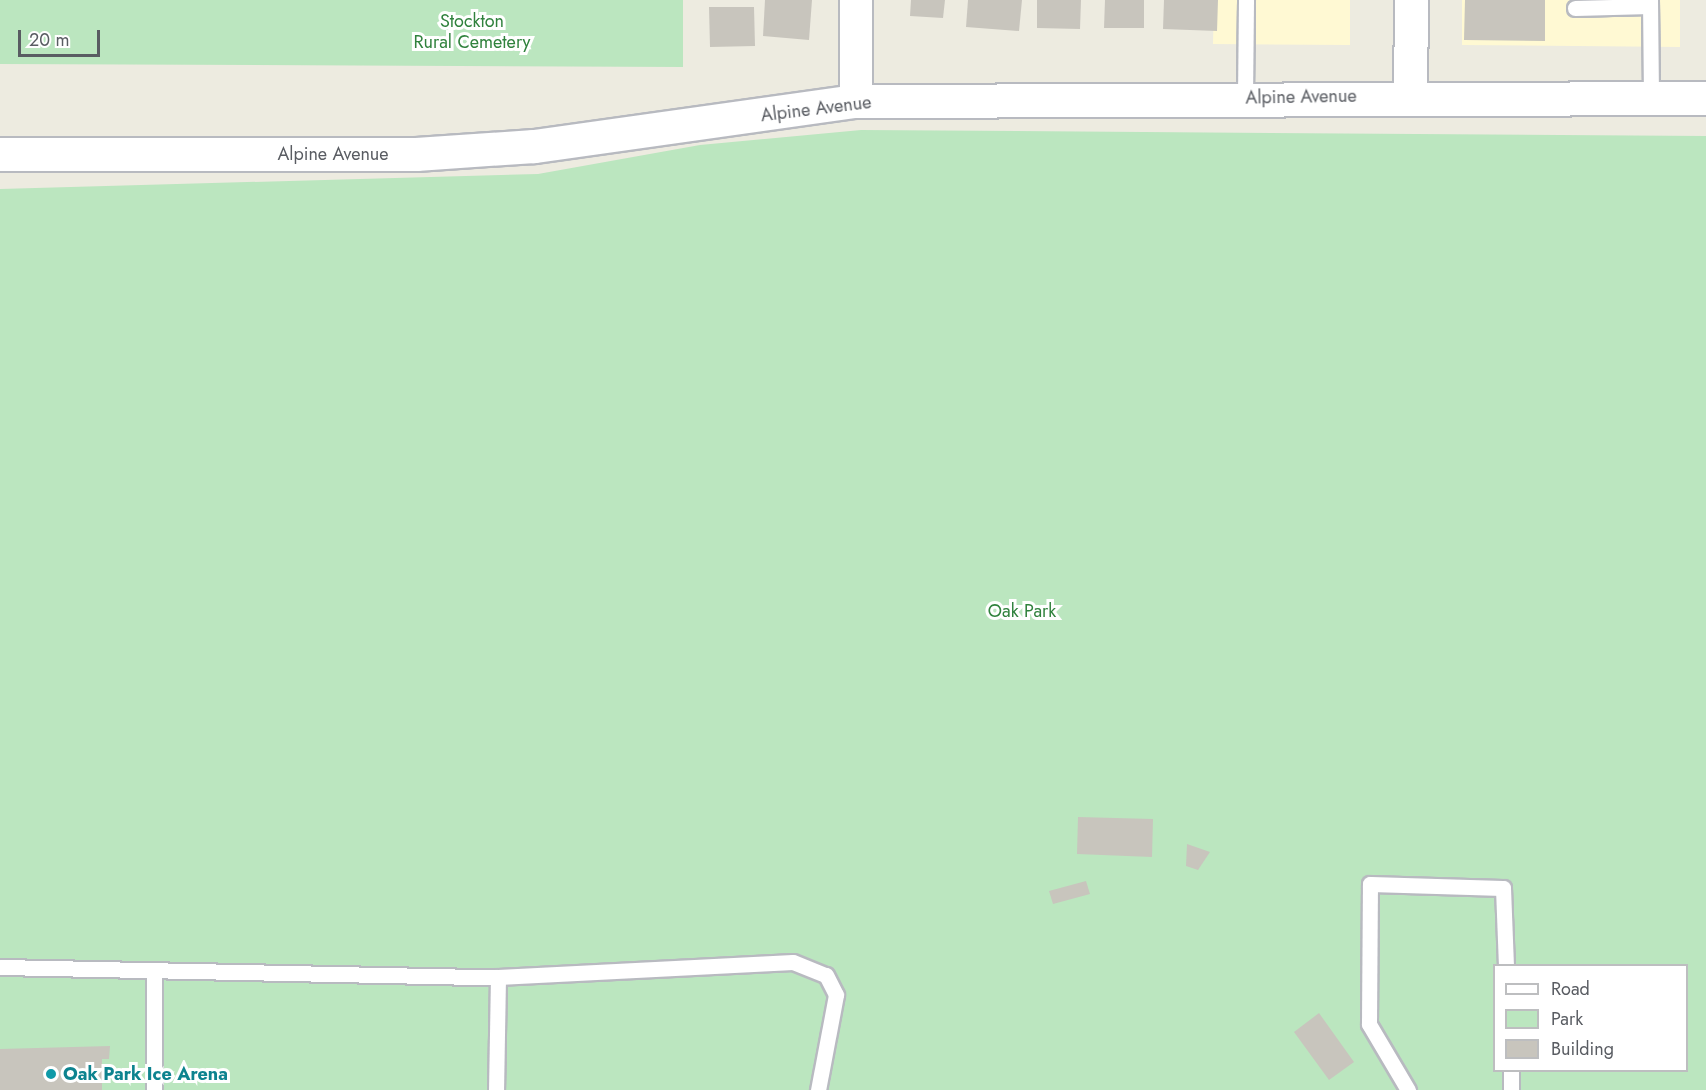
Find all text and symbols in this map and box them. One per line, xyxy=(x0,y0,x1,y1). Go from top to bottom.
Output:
park label: Stockton Rural Cemetery xyxy=(413,11,531,54)
scale bar xyxy=(21,18,104,56)
text: 20 m xyxy=(29,27,69,53)
street label: Alpine Avenue xyxy=(1245,85,1357,109)
street label: Alpine Avenue xyxy=(760,92,872,126)
street label: Alpine Avenue xyxy=(277,143,389,165)
park label: Oak Park xyxy=(988,600,1056,622)
legend xyxy=(1493,964,1688,1072)
text: Road xyxy=(1551,976,1590,1002)
text: Park xyxy=(1551,1006,1583,1032)
text: Building xyxy=(1551,1036,1614,1062)
place label: Oak Park Ice Arena xyxy=(63,1063,228,1085)
marker: Oak Park Ice Arena xyxy=(44,1067,58,1081)

